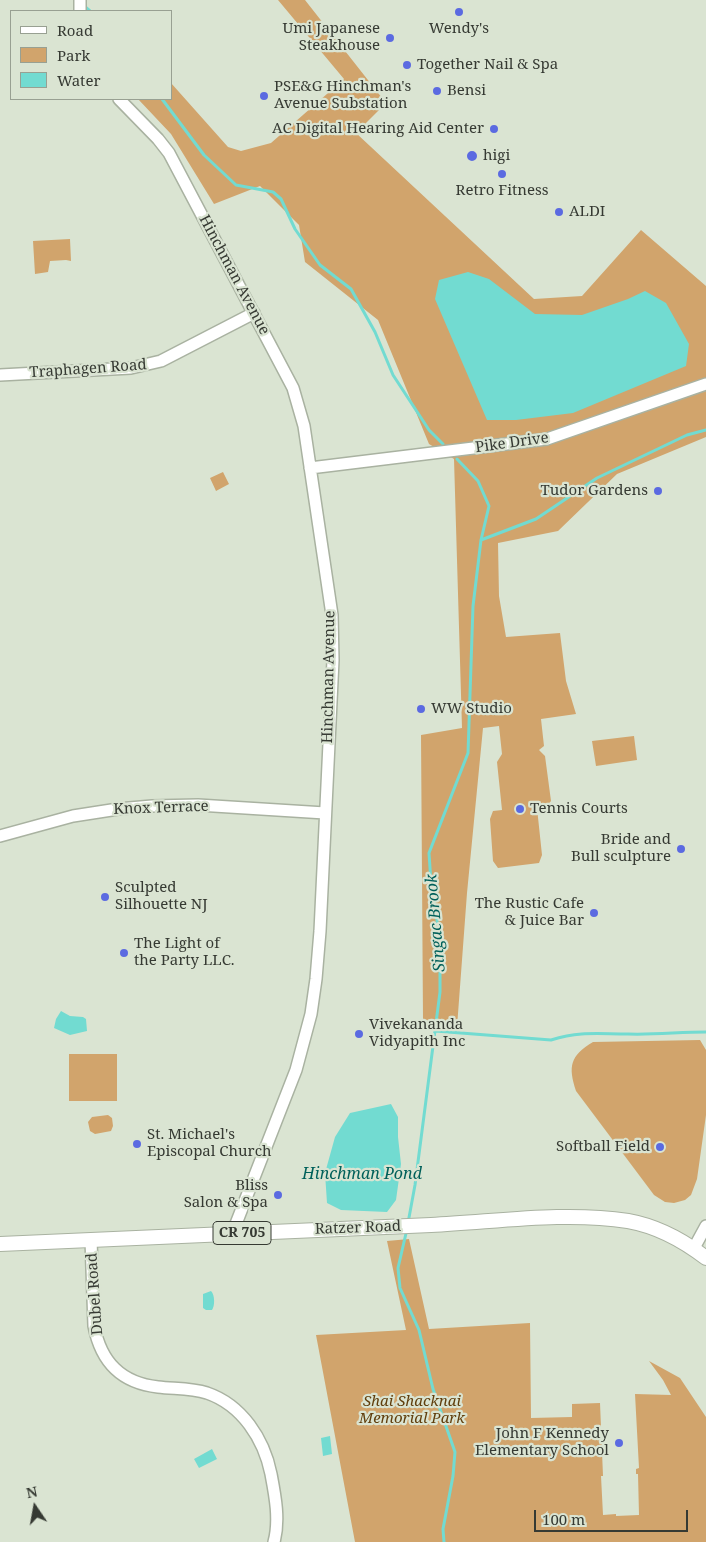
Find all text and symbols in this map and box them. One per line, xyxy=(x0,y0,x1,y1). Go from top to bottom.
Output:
marker: Wendy's xyxy=(453,6,465,18)
legend xyxy=(10,10,172,100)
text: Road xyxy=(57,20,93,40)
place label: Umi Japanese Steakhouse xyxy=(282,20,380,55)
place label: Wendy's xyxy=(429,20,489,38)
marker: Umi Japanese Steakhouse xyxy=(384,32,396,44)
text: Park xyxy=(57,45,90,65)
place label: Together Nail & Spa xyxy=(417,56,558,74)
marker: Together Nail & Spa xyxy=(401,59,413,71)
text: Water xyxy=(57,70,100,90)
place label: PSE&G Hinchman's Avenue Substation xyxy=(274,78,411,113)
place label: Bensi xyxy=(447,82,486,100)
marker: Bensi xyxy=(431,85,443,97)
marker: PSE&G Hinchman's Avenue Substation xyxy=(258,90,270,102)
place label: AC Digital Hearing Aid Center xyxy=(272,120,484,138)
marker: AC Digital Hearing Aid Center xyxy=(488,123,500,135)
place label: higi xyxy=(483,147,510,165)
marker: higi xyxy=(465,149,479,163)
marker: Retro Fitness xyxy=(496,168,508,180)
place label: Retro Fitness xyxy=(456,182,548,200)
place label: ALDI xyxy=(569,203,605,221)
marker: ALDI xyxy=(553,206,565,218)
street label: Hinchman Avenue xyxy=(195,212,273,338)
street label: Traphagen Road xyxy=(29,356,147,382)
street label: Pike Drive xyxy=(474,429,550,457)
place label: Tudor Gardens xyxy=(541,482,648,500)
marker: Tudor Gardens xyxy=(652,485,664,497)
street label: Hinchman Avenue xyxy=(319,610,339,744)
place label: WW Studio xyxy=(431,700,512,718)
marker: WW Studio xyxy=(415,703,427,715)
street label: Knox Terrace xyxy=(113,797,209,819)
place label: Tennis Courts xyxy=(530,800,628,818)
marker: Tennis Courts xyxy=(514,803,526,815)
place label: Bride and Bull sculpture xyxy=(571,831,671,866)
marker: Bride and Bull sculpture xyxy=(675,843,687,855)
water label: Singac Brook xyxy=(422,873,450,973)
place label: Sculpted Silhouette NJ xyxy=(115,879,208,914)
marker: Sculpted Silhouette NJ xyxy=(99,891,111,903)
place label: The Rustic Cafe & Juice Bar xyxy=(475,895,584,930)
marker: The Rustic Cafe & Juice Bar xyxy=(588,907,600,919)
place label: The Light of the Party LLC. xyxy=(134,935,235,970)
marker: The Light of the Party LLC. xyxy=(118,947,130,959)
place label: Vivekananda Vidyapith Inc xyxy=(369,1016,465,1051)
marker: Vivekananda Vidyapith Inc xyxy=(353,1028,365,1040)
place label: St. Michael's Episcopal Church xyxy=(147,1126,272,1161)
marker: St. Michael's Episcopal Church xyxy=(131,1138,143,1150)
place label: Softball Field xyxy=(556,1138,650,1156)
marker: Softball Field xyxy=(654,1141,666,1153)
water label: Hinchman Pond xyxy=(302,1164,422,1184)
place label: Bliss Salon & Spa xyxy=(184,1177,268,1212)
marker: Bliss Salon & Spa xyxy=(272,1189,284,1201)
street label: Ratzer Road xyxy=(315,1217,401,1239)
road number: CR 705 xyxy=(213,1222,271,1244)
street label: Dubel Road xyxy=(83,1252,107,1336)
park label: Shai Shacknai Memorial Park xyxy=(359,1393,465,1428)
place label: John F Kennedy Elementary School xyxy=(475,1425,609,1460)
marker: John F Kennedy Elementary School xyxy=(613,1437,625,1449)
text: N xyxy=(24,1481,39,1502)
north arrow xyxy=(10,1482,60,1532)
scale bar xyxy=(536,1500,690,1532)
text: 100 m xyxy=(542,1509,585,1529)

